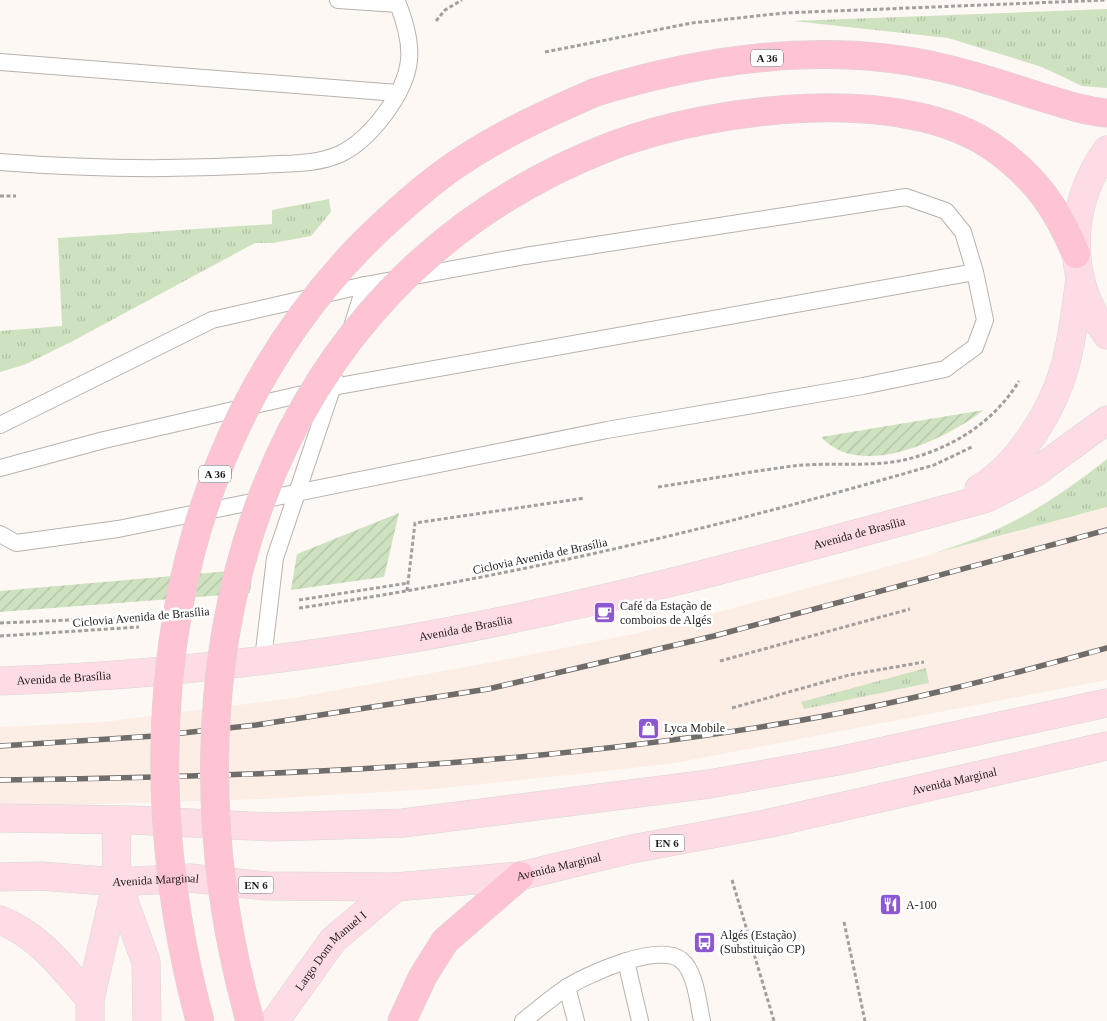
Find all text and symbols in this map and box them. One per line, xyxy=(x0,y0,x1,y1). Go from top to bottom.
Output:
road number: A 36 xyxy=(751,49,783,66)
road number: A 36 xyxy=(199,466,231,482)
street label: Avenida de Brasília xyxy=(812,514,907,552)
street label: Ciclovia Avenida de Brasília xyxy=(471,535,609,577)
place label: Café da Estação de comboios de Algés xyxy=(620,599,712,627)
cafe icon: Café da Estação de comboios de Algés xyxy=(592,601,616,625)
street label: Ciclovia Avenida de Brasília xyxy=(72,604,211,630)
street label: Avenida de Brasília xyxy=(418,612,514,644)
street label: Avenida de Brasília xyxy=(16,668,112,687)
shop icon: Lyca Mobile xyxy=(636,716,660,740)
place label: Lyca Mobile xyxy=(664,721,725,735)
street label: Avenida Marginal xyxy=(911,764,999,797)
road number: EN 6 xyxy=(650,834,684,851)
street label: Avenida Marginal xyxy=(515,850,603,884)
street label: Avenida Marginal xyxy=(112,871,200,889)
road number: EN 6 xyxy=(238,876,274,894)
restaurant icon: A-100 xyxy=(878,893,902,917)
place label: A-100 xyxy=(906,898,937,912)
street label: Largo Dom Manuel I xyxy=(292,908,369,993)
place label: Algés (Estação) (Substituição CP) xyxy=(720,928,805,956)
bus stop icon: Algés (Estação) (Substituição CP) xyxy=(692,930,716,954)

